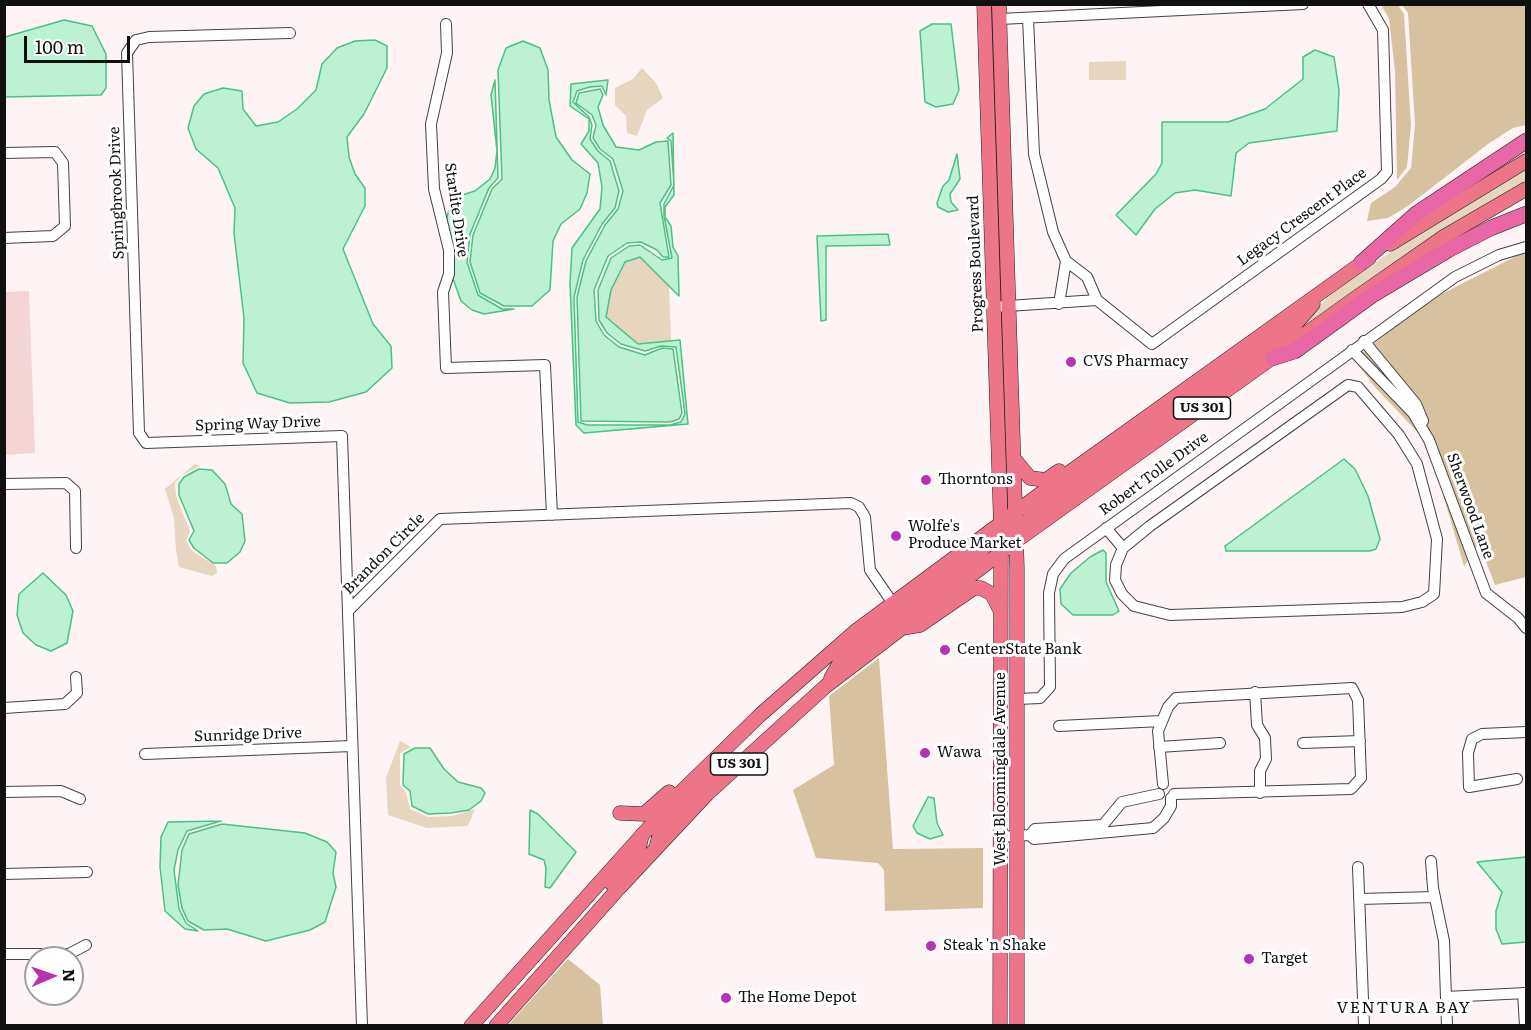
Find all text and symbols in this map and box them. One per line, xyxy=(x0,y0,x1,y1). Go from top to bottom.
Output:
scale bar xyxy=(27,24,134,62)
text: 100 m xyxy=(35,33,84,60)
street label: Springbrook Drive xyxy=(106,126,128,260)
street label: Starlite Drive xyxy=(440,162,472,258)
street label: Legacy Crescent Place xyxy=(1234,164,1370,270)
street label: Progress Boulevard xyxy=(965,195,987,333)
place label: CVS Pharmacy xyxy=(1083,353,1188,371)
marker: CVS Pharmacy xyxy=(1064,355,1078,369)
road number: US 301 xyxy=(1174,397,1230,419)
street label: Spring Way Drive xyxy=(195,413,321,435)
street label: Robert Tolle Drive xyxy=(1096,428,1212,520)
street label: Sherwood Lane xyxy=(1443,451,1497,561)
place label: Thorntons xyxy=(938,471,1013,489)
marker: Thorntons xyxy=(919,473,933,487)
street label: Brandon Circle xyxy=(340,510,428,598)
place label: Wolfe's Produce Market xyxy=(908,518,1022,553)
marker: Wolfe's Produce Market xyxy=(889,529,903,543)
place label: CenterState Bank xyxy=(957,641,1081,659)
marker: CenterState Bank xyxy=(938,643,952,657)
street label: West Bloomingdale Avenue xyxy=(992,672,1010,866)
street label: Sunridge Drive xyxy=(194,724,302,746)
place label: Wawa xyxy=(937,744,982,762)
marker: Wawa xyxy=(918,746,932,760)
road number: US 301 xyxy=(710,753,768,775)
place label: Steak 'n Shake xyxy=(943,937,1046,955)
marker: Steak 'n Shake xyxy=(924,939,938,953)
north arrow xyxy=(24,946,84,1006)
place label: Target xyxy=(1261,950,1308,968)
marker: Target xyxy=(1242,952,1256,966)
text: N xyxy=(58,968,82,983)
place label: The Home Depot xyxy=(738,989,857,1007)
marker: The Home Depot xyxy=(719,991,733,1005)
district label: VENTURA BAY xyxy=(1337,998,1471,1018)

